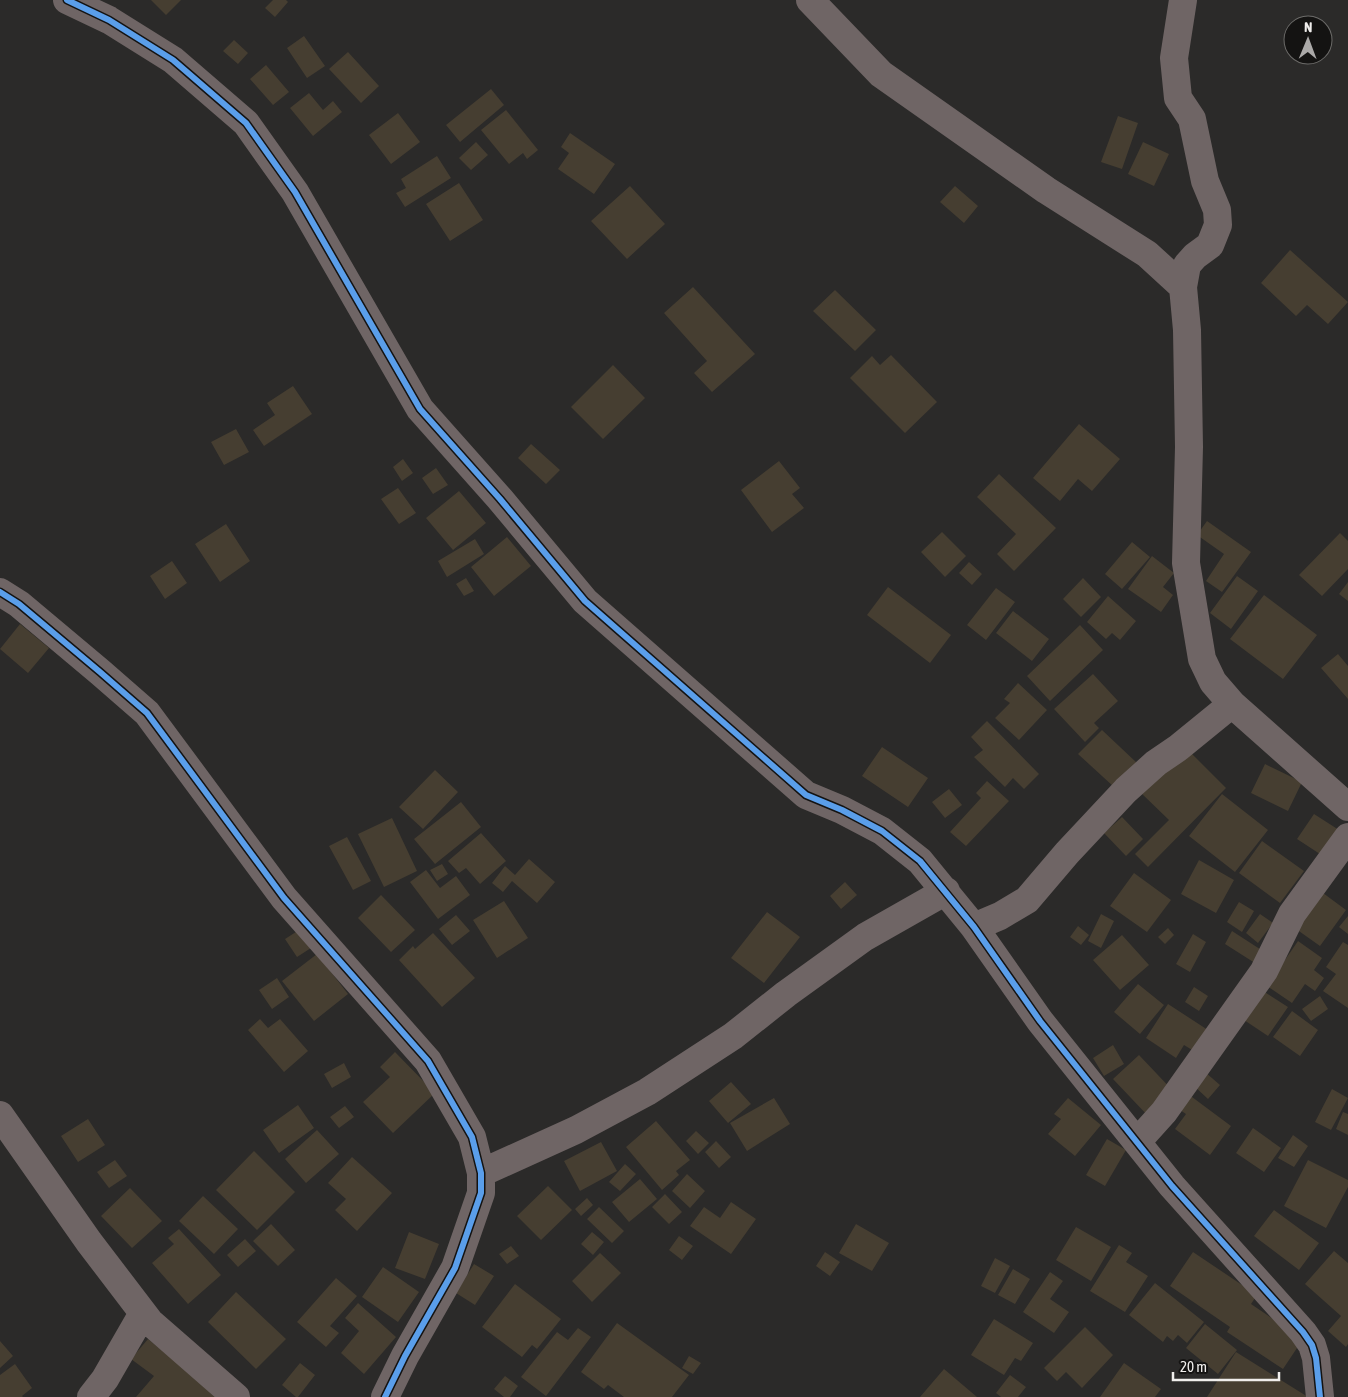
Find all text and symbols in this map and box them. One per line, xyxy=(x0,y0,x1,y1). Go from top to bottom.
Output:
north arrow xyxy=(1283,15,1333,65)
text: N xyxy=(1304,19,1312,35)
scale bar xyxy=(1173,1350,1279,1382)
text: 20 m xyxy=(1180,1358,1207,1375)

